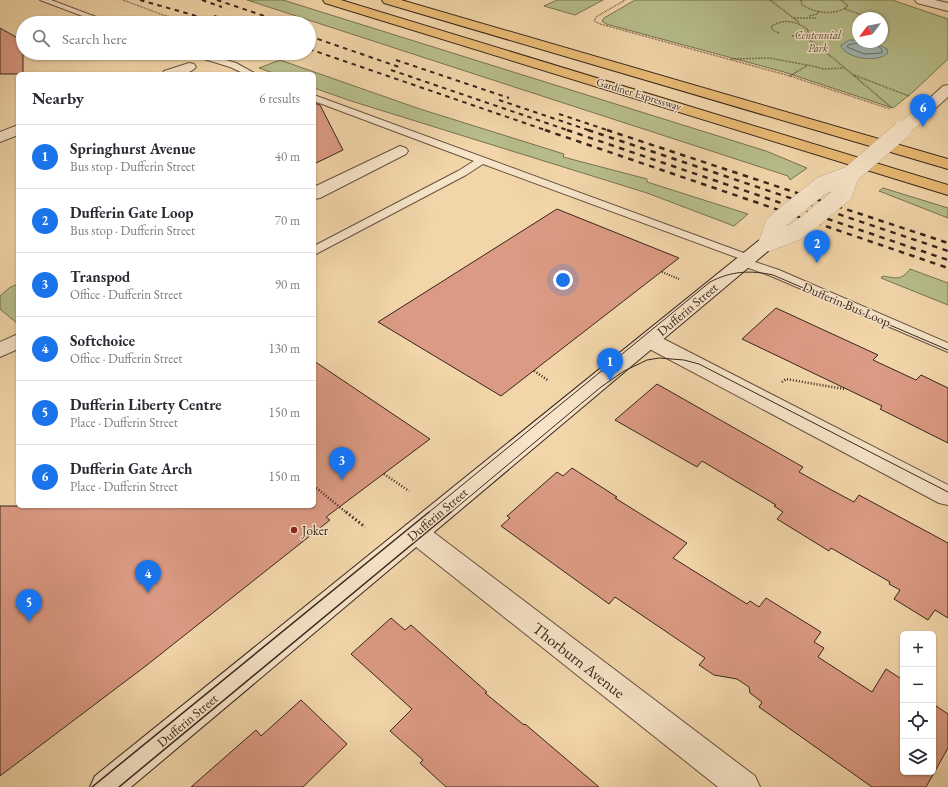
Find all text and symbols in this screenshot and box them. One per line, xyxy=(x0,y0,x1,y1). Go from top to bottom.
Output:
north arrow xyxy=(852,12,888,48)
search box xyxy=(16,16,316,60)
icon: search xyxy=(30,27,52,49)
park label: Centennial Park xyxy=(795,28,842,55)
text: Search here xyxy=(62,29,127,48)
street label: Gardiner Expressway xyxy=(595,74,684,114)
text: Nearby xyxy=(32,87,84,109)
text: 6 results xyxy=(259,90,300,107)
pin: 6 xyxy=(910,94,936,127)
text: Springhurst Avenue xyxy=(70,139,196,158)
text: 1 xyxy=(42,148,48,165)
text: 40 m xyxy=(275,148,300,165)
text: Bus stop · Dufferin Street xyxy=(70,158,195,175)
text: Dufferin Gate Loop xyxy=(70,203,193,222)
text: 2 xyxy=(42,212,48,229)
text: 70 m xyxy=(275,212,300,229)
text: Bus stop · Dufferin Street xyxy=(70,222,195,239)
pin: 2 xyxy=(804,230,830,263)
text: Transpod xyxy=(70,267,130,286)
your location xyxy=(553,270,573,290)
text: 3 xyxy=(42,276,48,293)
text: 90 m xyxy=(275,276,300,293)
street label: Dufferin Bus Loop xyxy=(800,278,894,331)
street label: Dufferin Street xyxy=(653,279,721,340)
text: Office · Dufferin Street xyxy=(70,286,182,303)
text: Softchoice xyxy=(70,331,135,350)
text: 4 xyxy=(42,340,48,357)
text: 130 m xyxy=(269,340,300,357)
pin: 1 xyxy=(597,348,623,381)
text: Office · Dufferin Street xyxy=(70,350,182,367)
text: Dufferin Liberty Centre xyxy=(70,395,222,414)
text: 5 xyxy=(42,404,48,421)
text: 150 m xyxy=(269,404,300,421)
text: Place · Dufferin Street xyxy=(70,414,178,431)
pin: 3 xyxy=(329,447,355,480)
text: Dufferin Gate Arch xyxy=(70,459,192,478)
text: 6 xyxy=(42,468,48,485)
text: 150 m xyxy=(269,468,300,485)
text: Place · Dufferin Street xyxy=(70,478,178,495)
street label: Dufferin Street xyxy=(403,484,471,545)
place label: Joker xyxy=(301,522,329,539)
marker: Joker xyxy=(289,525,299,535)
pin: 4 xyxy=(135,560,161,593)
pin: 5 xyxy=(16,589,42,622)
street label: Thorburn Avenue xyxy=(528,618,629,703)
map controls xyxy=(900,631,936,775)
button: + xyxy=(900,631,936,667)
button: − xyxy=(900,667,936,703)
street label: Dufferin Street xyxy=(153,690,221,751)
button: locate xyxy=(900,703,936,739)
button: layers xyxy=(900,739,936,775)

